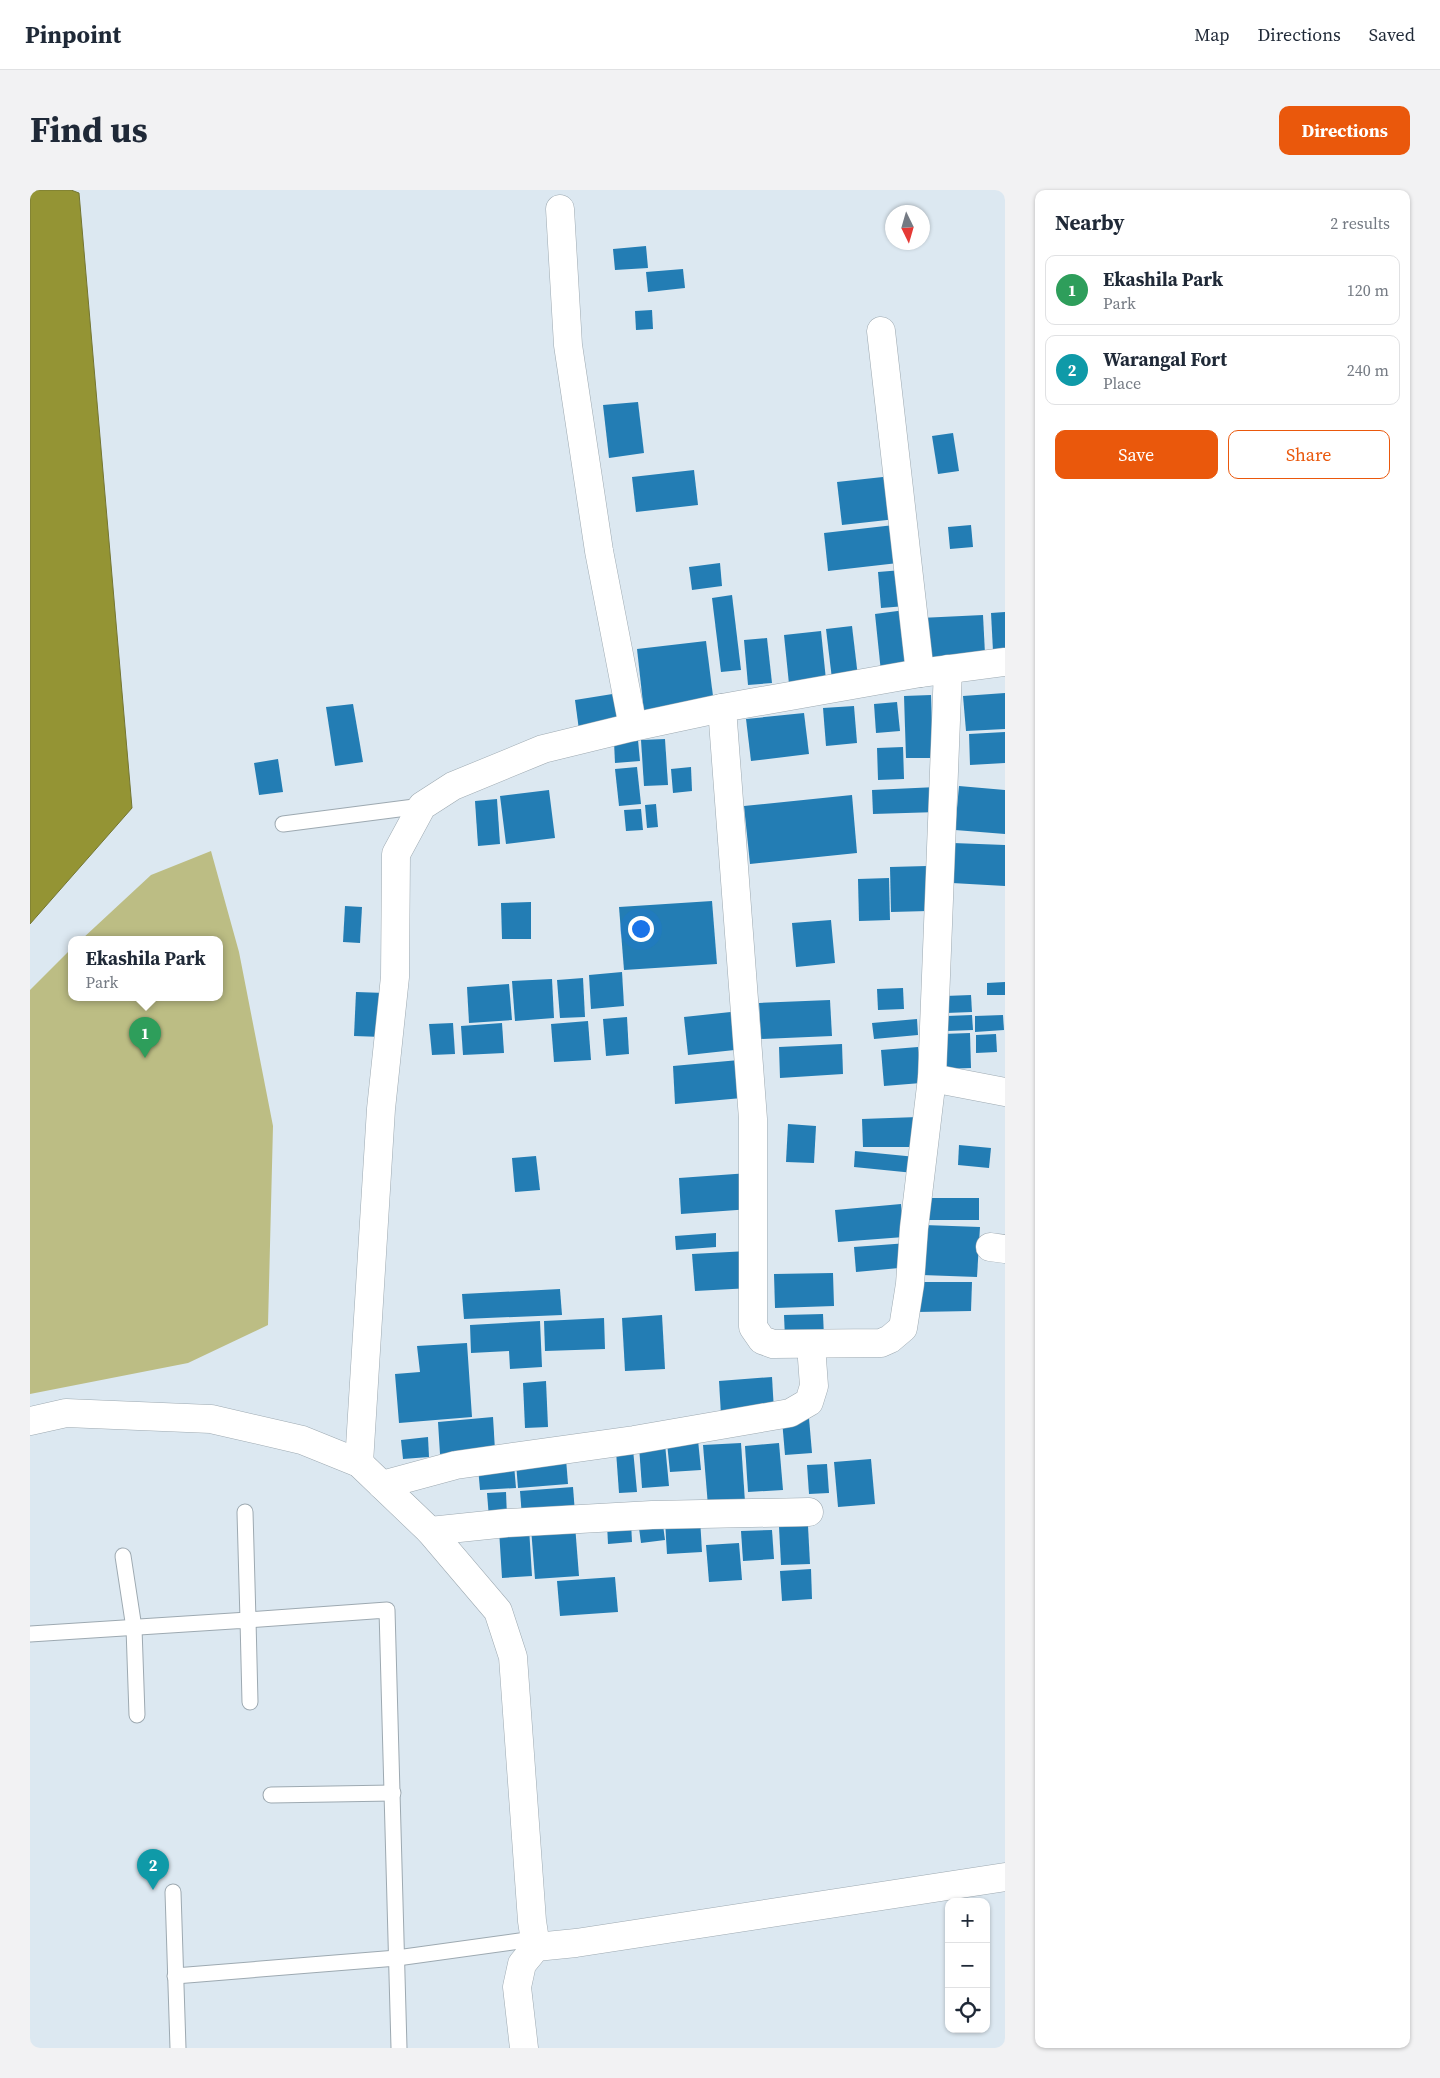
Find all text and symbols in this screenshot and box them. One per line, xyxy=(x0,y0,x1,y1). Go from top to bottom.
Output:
text: Pinpoint xyxy=(25,18,121,51)
text: Map xyxy=(1194,22,1230,47)
text: Directions xyxy=(1258,22,1341,47)
text: Saved xyxy=(1369,22,1415,47)
text: Find us xyxy=(30,106,148,154)
button: Directions xyxy=(1279,106,1410,155)
north arrow xyxy=(885,205,930,250)
text: Nearby xyxy=(1055,208,1125,237)
text: 2 results xyxy=(1330,212,1390,234)
text: Ekashila Park xyxy=(1103,266,1223,292)
text: 1 xyxy=(1068,279,1076,301)
text: 120 m xyxy=(1347,279,1389,301)
text: Park xyxy=(1103,292,1136,314)
text: Warangal Fort xyxy=(1103,346,1227,372)
text: 2 xyxy=(1068,359,1076,381)
text: 240 m xyxy=(1347,359,1389,381)
text: Place xyxy=(1103,372,1141,394)
button: Save xyxy=(1055,430,1218,479)
button: Share xyxy=(1228,430,1390,479)
your location xyxy=(628,916,654,942)
popup xyxy=(68,936,223,1001)
text: Ekashila Park xyxy=(86,945,206,971)
text: Park xyxy=(86,971,118,993)
pin: 1 xyxy=(129,1017,161,1058)
pin: 2 xyxy=(137,1849,169,1890)
map controls xyxy=(945,1898,990,2033)
button: + xyxy=(945,1898,990,1943)
button: − xyxy=(945,1943,990,1988)
button: locate xyxy=(945,1988,990,2033)

